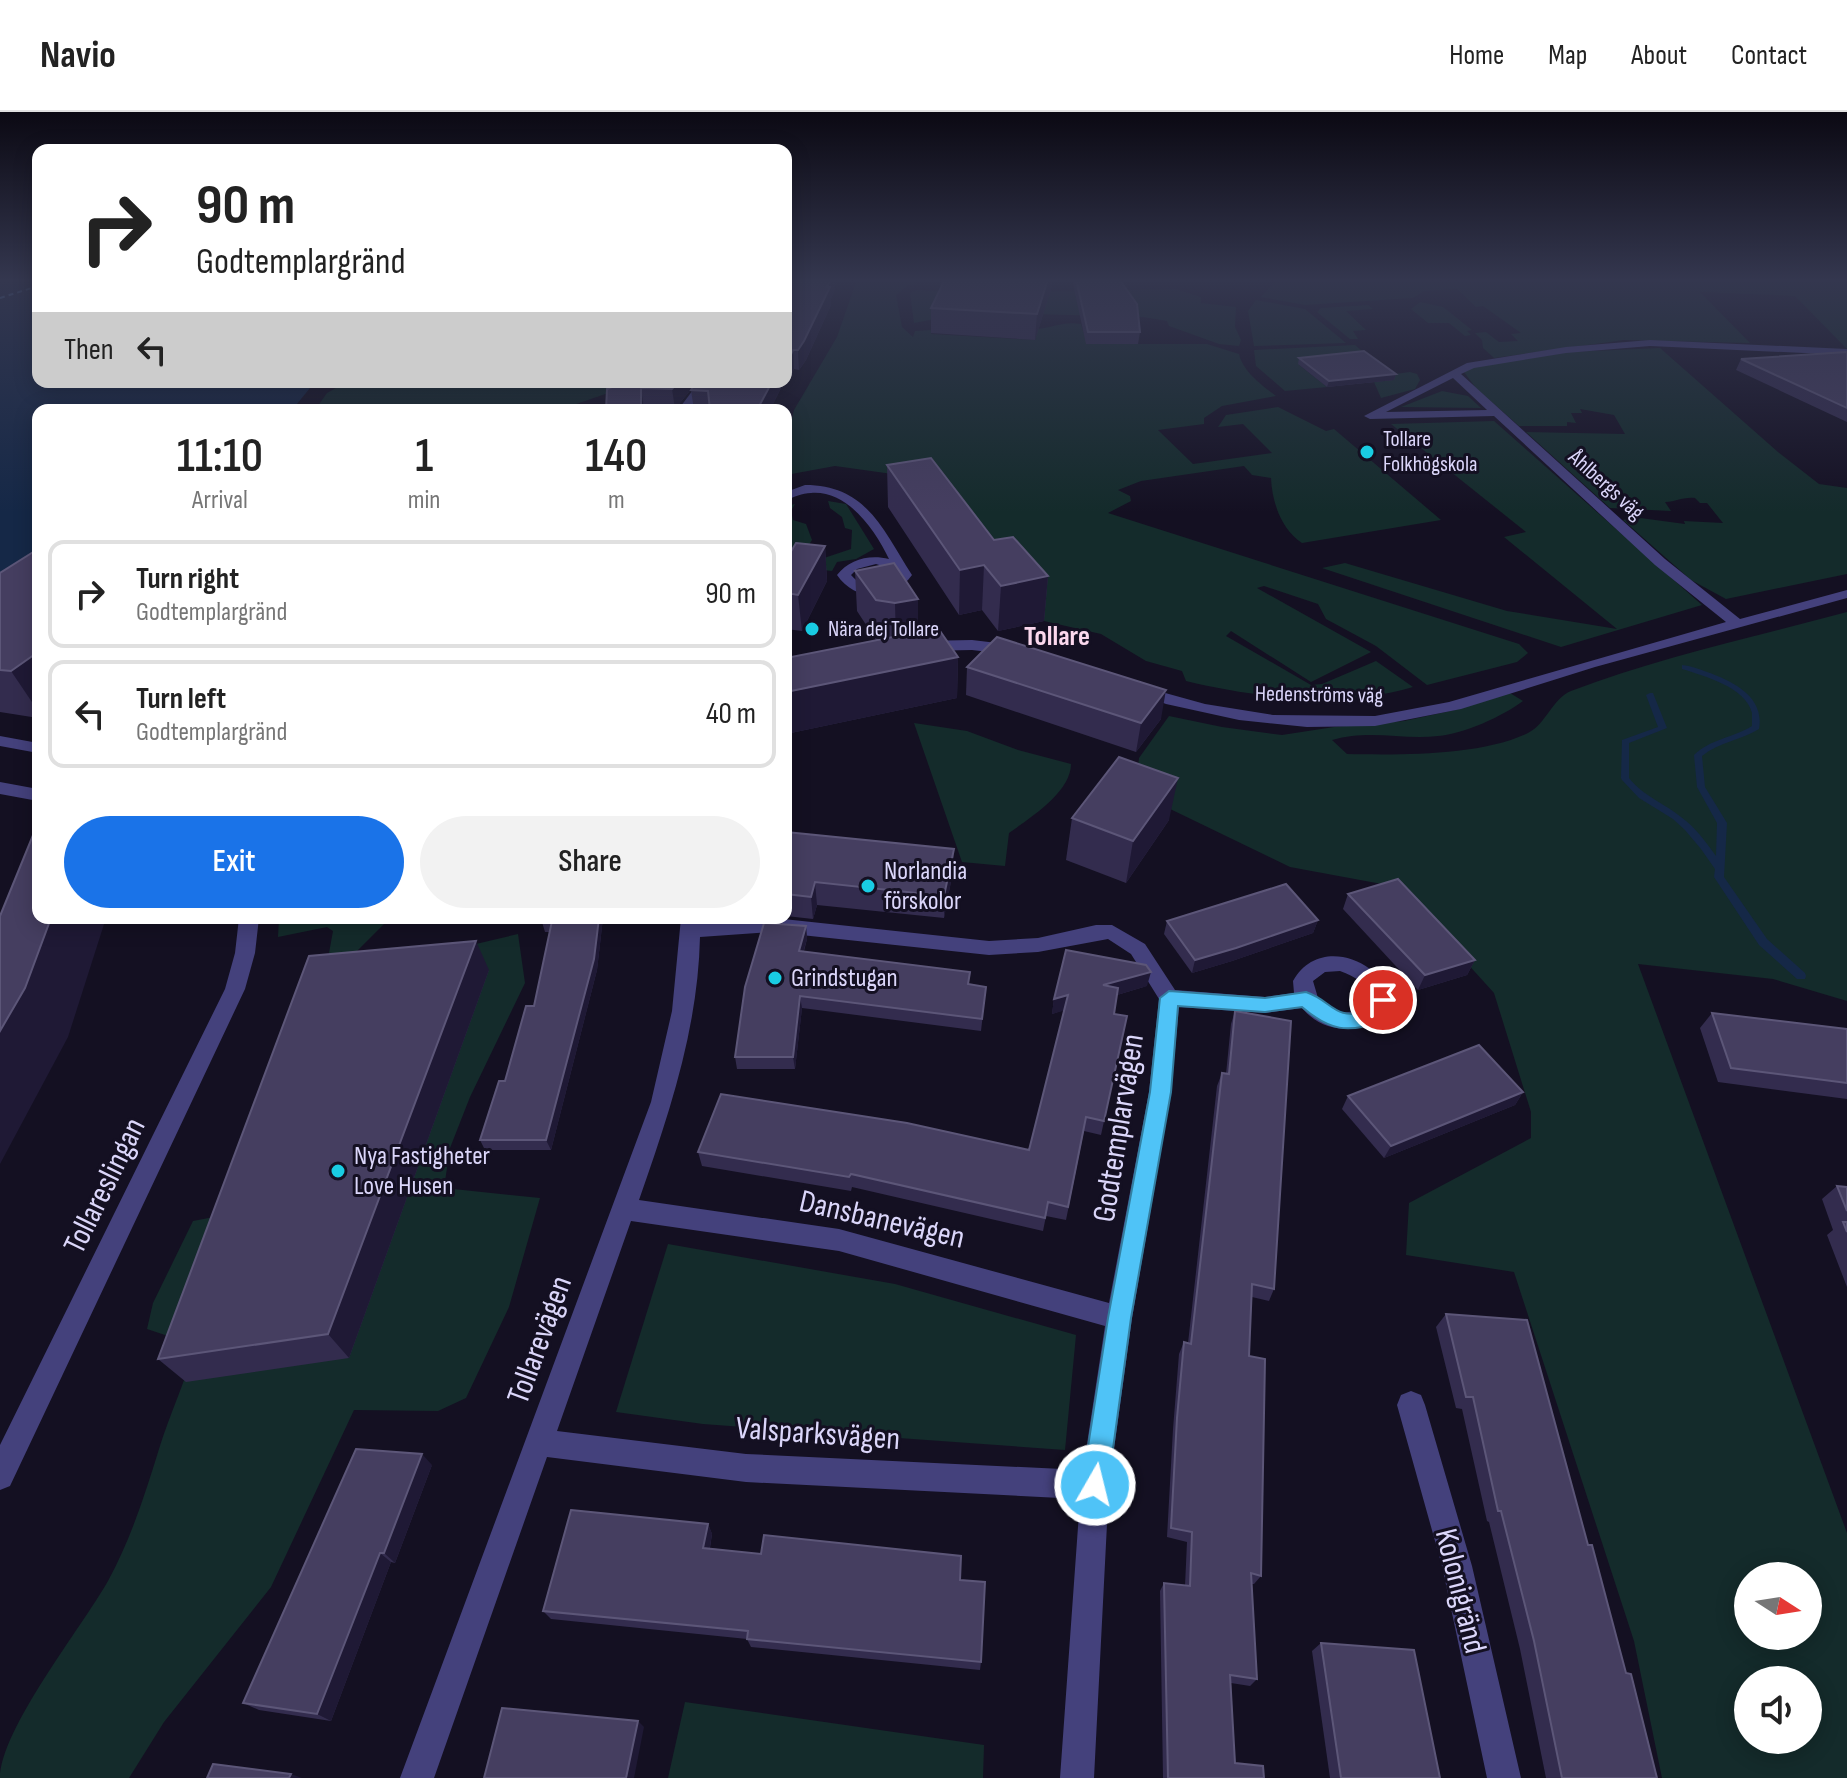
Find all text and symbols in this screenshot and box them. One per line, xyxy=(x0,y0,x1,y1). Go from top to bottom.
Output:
text: Navio xyxy=(40,33,116,78)
text: Home xyxy=(1449,39,1504,72)
text: Map xyxy=(1548,39,1587,72)
text: About xyxy=(1631,39,1687,72)
text: Contact xyxy=(1731,39,1807,72)
text: 90 m xyxy=(196,173,295,240)
icon: right xyxy=(64,176,168,280)
text: Godtemplargränd xyxy=(196,241,405,284)
icon: left xyxy=(130,328,174,372)
text: Then xyxy=(64,332,114,368)
place label: Tollare Folkhögskola xyxy=(1383,426,1478,478)
text: 11:10 xyxy=(177,428,263,485)
text: 1 xyxy=(415,428,433,485)
text: 140 xyxy=(585,428,647,485)
marker: Tollare Folkhögskola xyxy=(1358,443,1376,461)
street label: Åhlbergs väg xyxy=(1562,443,1650,526)
text: Arrival xyxy=(192,485,248,516)
text: min xyxy=(408,485,440,516)
text: m xyxy=(608,485,625,516)
text: Turn right xyxy=(136,561,239,597)
icon: right xyxy=(68,572,112,616)
text: 90 m xyxy=(705,576,756,612)
text: Godtemplargränd xyxy=(136,597,287,628)
place label: Nära dej Tollare xyxy=(828,616,939,643)
marker: Nära dej Tollare xyxy=(803,620,821,638)
district label: Tollare xyxy=(1024,620,1090,653)
street label: Hedenströms väg xyxy=(1255,680,1383,710)
text: Turn left xyxy=(136,681,226,717)
icon: left xyxy=(68,692,112,736)
text: 40 m xyxy=(706,696,756,732)
text: Godtemplargränd xyxy=(136,717,287,748)
button: Exit xyxy=(64,816,404,908)
button: Share xyxy=(420,816,760,908)
place label: Norlandia förskolor xyxy=(884,856,967,917)
marker: Norlandia förskolor xyxy=(859,877,877,895)
place label: Grindstugan xyxy=(791,963,898,994)
pin xyxy=(1349,966,1417,1034)
marker: Grindstugan xyxy=(766,969,784,987)
icon: arrive xyxy=(1361,978,1405,1022)
street label: Godtemplarvägen xyxy=(1085,1031,1153,1225)
street label: Tollareslingan xyxy=(55,1112,155,1260)
place label: Nya Fastigheter Love Husen xyxy=(354,1141,491,1202)
marker: Nya Fastigheter Love Husen xyxy=(329,1162,347,1180)
street label: Dansbanevägen xyxy=(796,1182,968,1258)
street label: Tollarevägen xyxy=(499,1271,581,1409)
street label: Valsparksvägen xyxy=(735,1409,901,1459)
position arrow xyxy=(1053,1443,1137,1527)
street label: Kolonigränd xyxy=(1426,1525,1494,1657)
north arrow xyxy=(1734,1562,1822,1650)
map controls xyxy=(1734,1562,1822,1754)
button: sound xyxy=(1734,1666,1822,1754)

